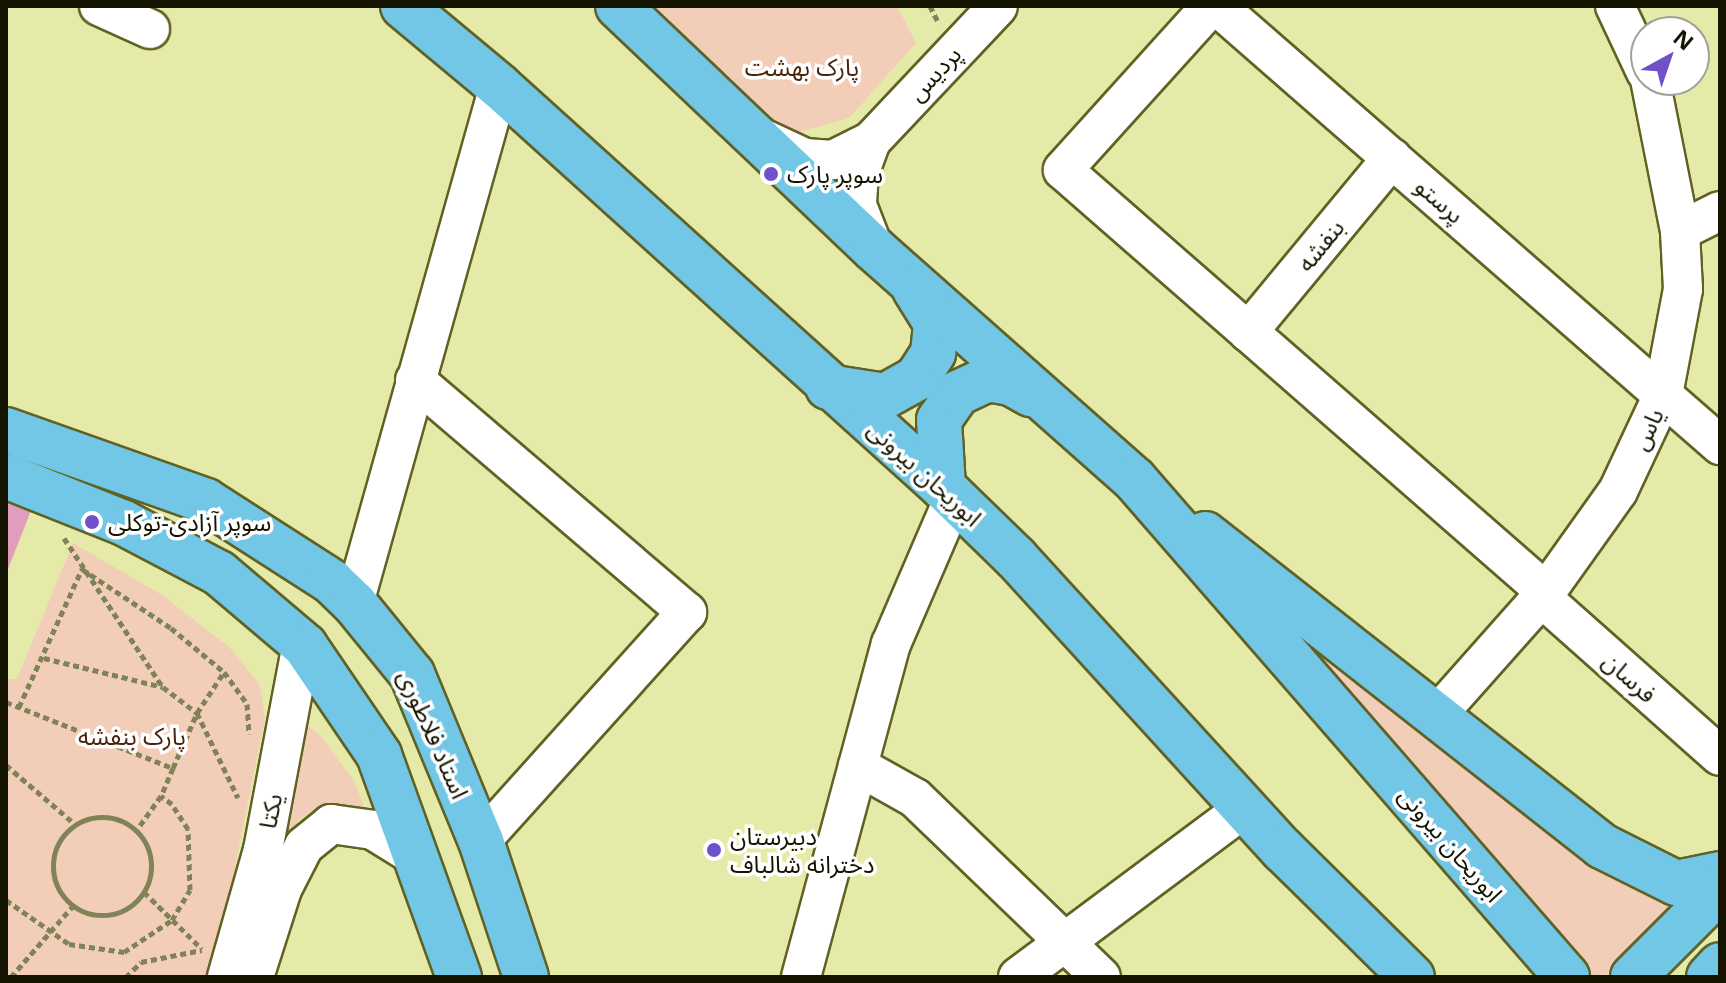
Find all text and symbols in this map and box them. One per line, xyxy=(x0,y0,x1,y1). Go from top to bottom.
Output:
north arrow xyxy=(1630,16,1710,96)
text: N xyxy=(1668,22,1701,56)
street label: پردیس xyxy=(901,39,967,107)
park label: پارک بهشت xyxy=(745,53,859,81)
place label: سوپر پارک xyxy=(787,160,883,188)
marker: سوپر پارک xyxy=(762,165,780,183)
street label: پرستو xyxy=(1410,171,1470,229)
street label: بنفشه xyxy=(1290,213,1350,277)
street label: یاس xyxy=(1625,403,1669,455)
street label: ابوریحان بیرونی xyxy=(862,414,988,532)
place label: سوپر آزادی-توکلی xyxy=(108,508,271,536)
marker: سوپر آزادی-توکلی xyxy=(83,513,101,531)
street label: فرسان xyxy=(1597,646,1663,708)
street label: استاد فلاطوری xyxy=(393,665,475,803)
park label: پارک بنفشه xyxy=(78,722,186,750)
street label: ابوریحان بیرونی xyxy=(1393,780,1509,908)
street label: یکتا xyxy=(252,791,288,831)
place label: دبیرستان دخترانه شالباف xyxy=(730,822,874,878)
marker: دبیرستان دخترانه شالباف xyxy=(705,841,723,859)

